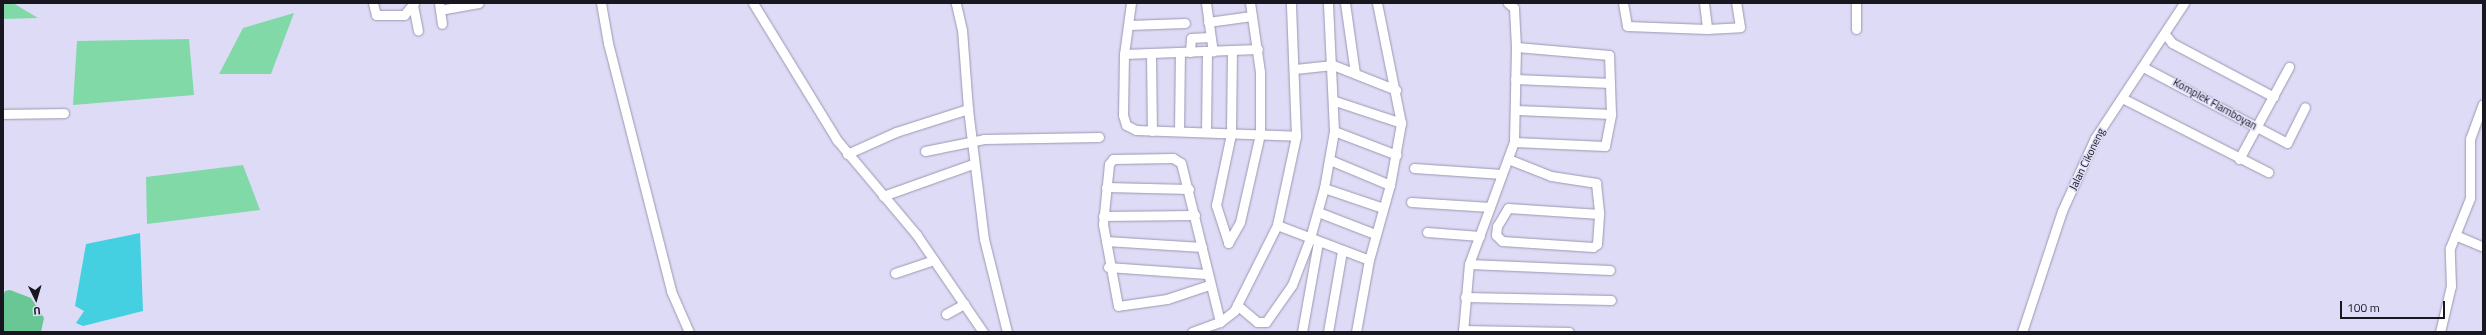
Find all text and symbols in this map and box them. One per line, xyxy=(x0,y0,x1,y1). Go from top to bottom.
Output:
street label: Komplek Flamboyan xyxy=(2171,75,2259,133)
street label: Jalan Cikoneng xyxy=(2066,126,2108,192)
north arrow xyxy=(16,279,56,319)
scale bar xyxy=(2342,293,2447,319)
text: 100 m xyxy=(2347,298,2380,317)
text: U xyxy=(33,303,41,319)

